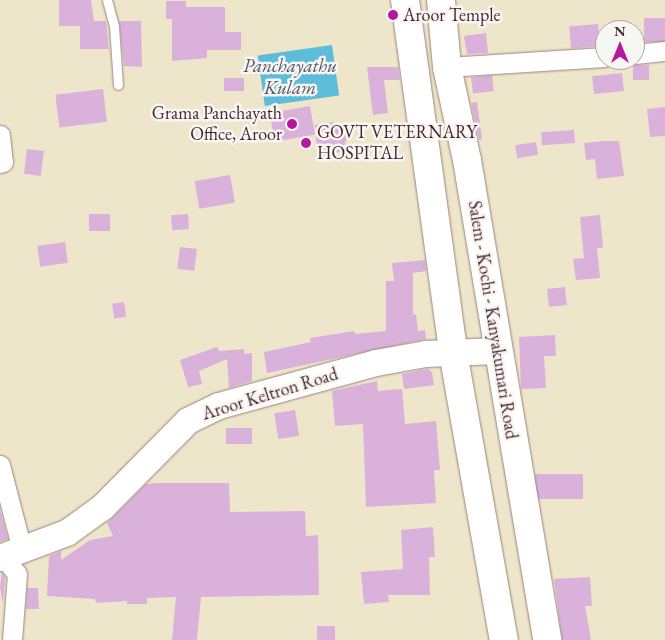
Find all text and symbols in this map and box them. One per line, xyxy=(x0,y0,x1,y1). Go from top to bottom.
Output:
place label: Aroor Temple xyxy=(403,4,501,26)
marker: Aroor Temple xyxy=(387,9,399,21)
north arrow xyxy=(595,20,645,70)
text: N xyxy=(614,22,626,40)
water label: Panchayathu Kulam xyxy=(243,55,337,99)
place label: Grama Panchayath Office, Aroor xyxy=(152,103,282,146)
marker: Grama Panchayath Office, Aroor xyxy=(286,118,298,130)
place label: GOVT VETERNARY HOSPITAL xyxy=(317,122,477,164)
marker: GOVT VETERNARY HOSPITAL xyxy=(299,136,313,150)
street label: Salem - Kochi - Kanyakumari Road xyxy=(463,199,523,441)
street label: Aroor Keltron Road xyxy=(199,363,341,425)

